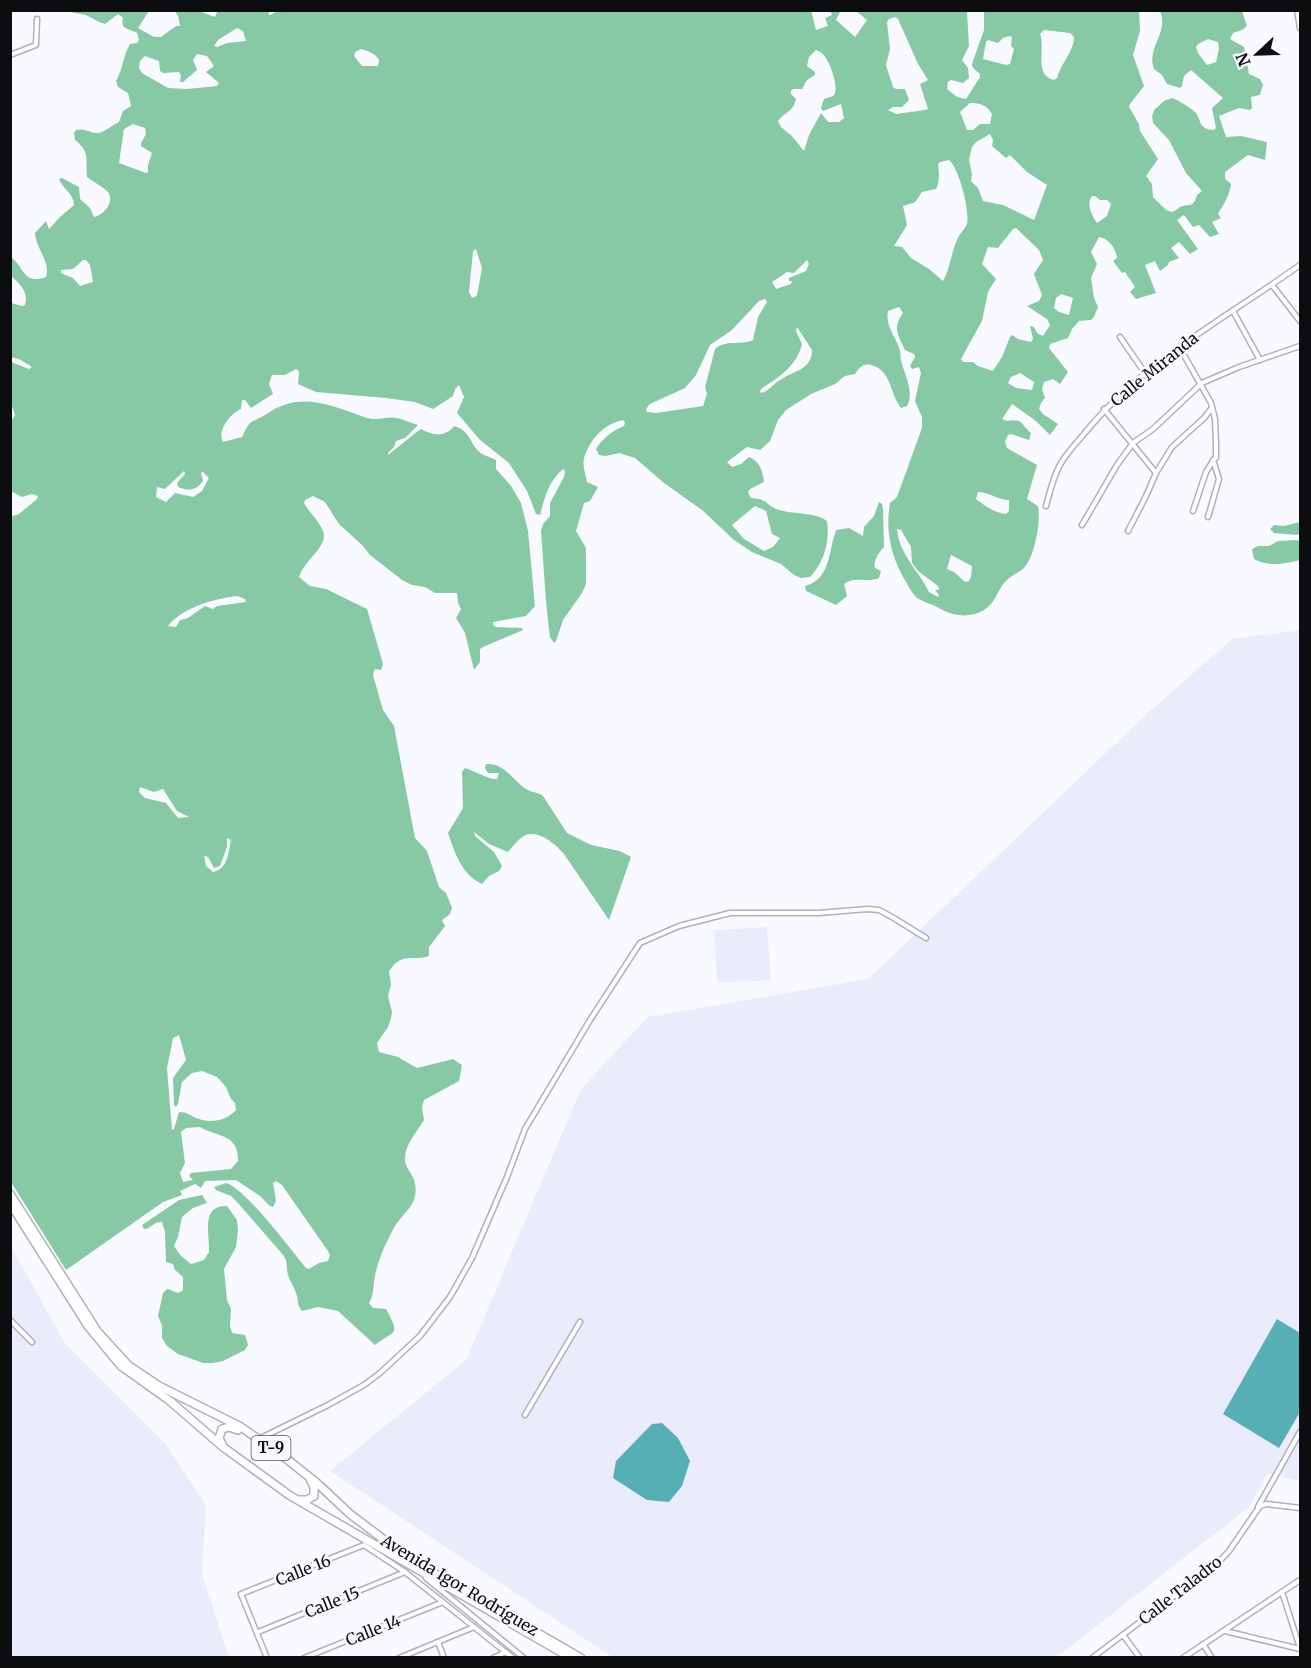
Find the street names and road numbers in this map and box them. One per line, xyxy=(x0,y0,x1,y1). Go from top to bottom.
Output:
street label: Calle Miranda xyxy=(1106,327,1202,410)
road number: T-9 xyxy=(252,1436,290,1460)
street label: Avenida Igor Rodríguez xyxy=(377,1530,543,1640)
street label: Calle 16 xyxy=(273,1550,334,1590)
street label: Calle Taladro xyxy=(1134,1551,1226,1629)
street label: Calle 15 xyxy=(302,1582,362,1622)
street label: Calle 14 xyxy=(343,1610,404,1650)

